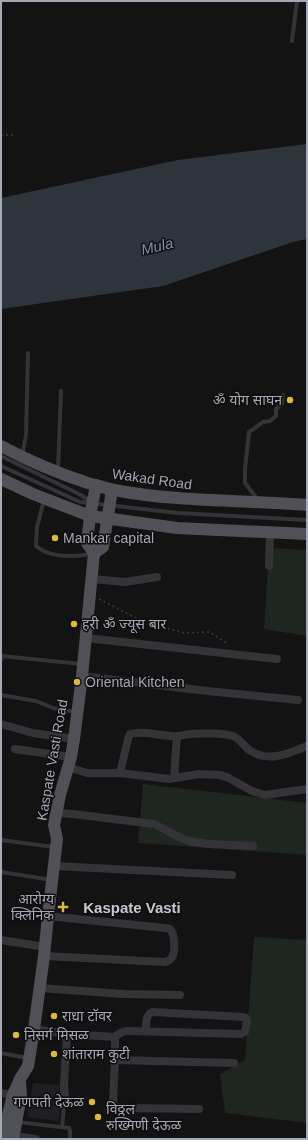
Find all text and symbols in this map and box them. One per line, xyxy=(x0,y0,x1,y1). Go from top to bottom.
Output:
water label: Mula xyxy=(139,234,175,258)
place label: ॐ योग साघन xyxy=(213,392,282,408)
marker: ॐ योग साघन xyxy=(285,395,295,405)
street label: Wakad Road xyxy=(111,465,193,493)
place label: Mankar capital xyxy=(63,530,154,546)
marker: Mankar capital xyxy=(50,533,60,543)
place label: हरी ॐ ज्यूस बार xyxy=(82,616,166,634)
marker: हरी ॐ ज्यूस बार xyxy=(69,619,79,629)
place label: Oriental Kitchen xyxy=(85,674,185,690)
marker: Oriental Kitchen xyxy=(72,677,82,687)
street label: Kaspate Vasti Road xyxy=(33,698,71,822)
place label: आरोग्य क्लिनिक xyxy=(11,891,55,923)
district label: Kaspate Vasti xyxy=(83,899,181,916)
marker: आरोग्य क्लिनिक xyxy=(57,901,69,913)
place label: राधा टॉवर xyxy=(62,1008,112,1024)
marker: राधा टॉवर xyxy=(49,1011,59,1021)
place label: निसर्ग मिसळ xyxy=(24,1027,89,1043)
marker: निसर्ग मिसळ xyxy=(11,1030,21,1040)
place label: शांताराम कुटी xyxy=(62,1046,130,1064)
marker: शांताराम कुटी xyxy=(49,1049,59,1059)
place label: गणपती देऊळ xyxy=(13,1093,84,1110)
marker: गणपती देऊळ xyxy=(87,1097,97,1107)
place label: विठ्ठल रुख्मिणी देऊळ xyxy=(106,1101,182,1133)
marker: विठ्ठल रुख्मिणी देऊळ xyxy=(93,1112,103,1122)

